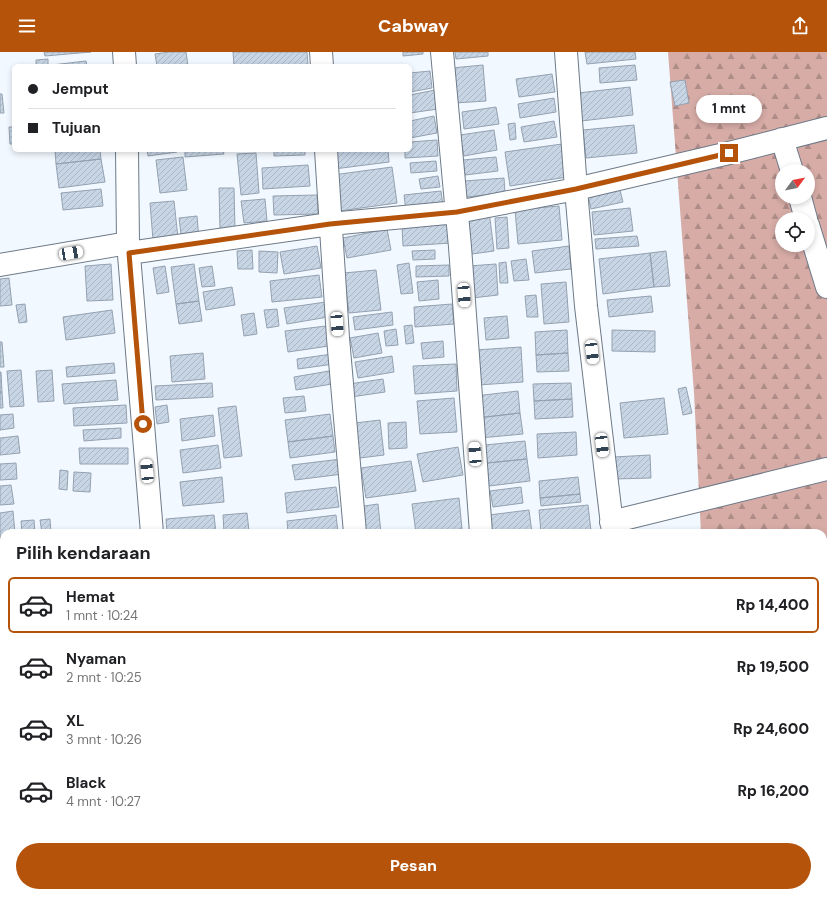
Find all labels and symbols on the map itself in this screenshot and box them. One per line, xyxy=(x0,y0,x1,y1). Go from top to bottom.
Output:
callout: 1 mnt xyxy=(696,95,762,123)
route end xyxy=(720,144,738,162)
north arrow xyxy=(775,164,815,204)
car xyxy=(58,245,84,261)
car xyxy=(457,283,471,307)
car xyxy=(330,312,344,336)
car xyxy=(585,339,599,365)
route start xyxy=(134,415,152,433)
car xyxy=(595,432,609,458)
car xyxy=(468,442,482,466)
car xyxy=(140,459,154,483)

